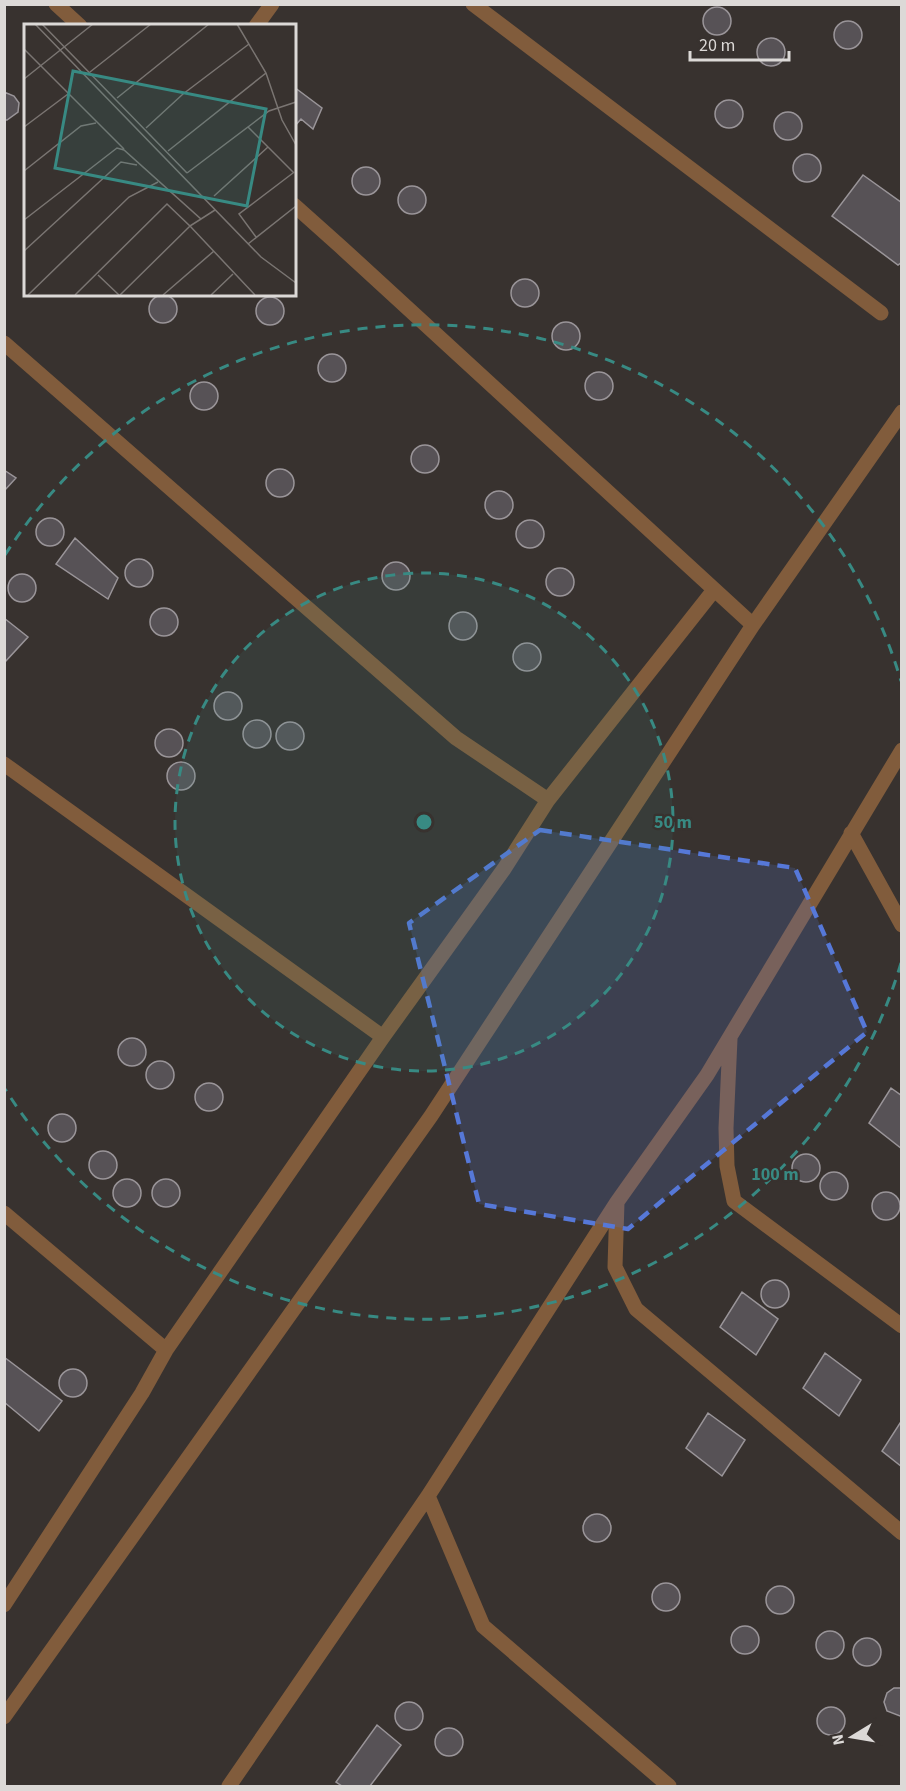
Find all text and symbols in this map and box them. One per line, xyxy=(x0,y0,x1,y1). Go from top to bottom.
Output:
inset map xyxy=(24,24,296,296)
scale bar xyxy=(690,24,789,62)
text: 20 m xyxy=(699,33,735,58)
text: 50 m xyxy=(654,810,692,835)
centre of rings xyxy=(414,812,434,832)
text: 100 m xyxy=(751,1162,799,1187)
north arrow xyxy=(822,1707,882,1767)
text: N xyxy=(826,1732,850,1747)

